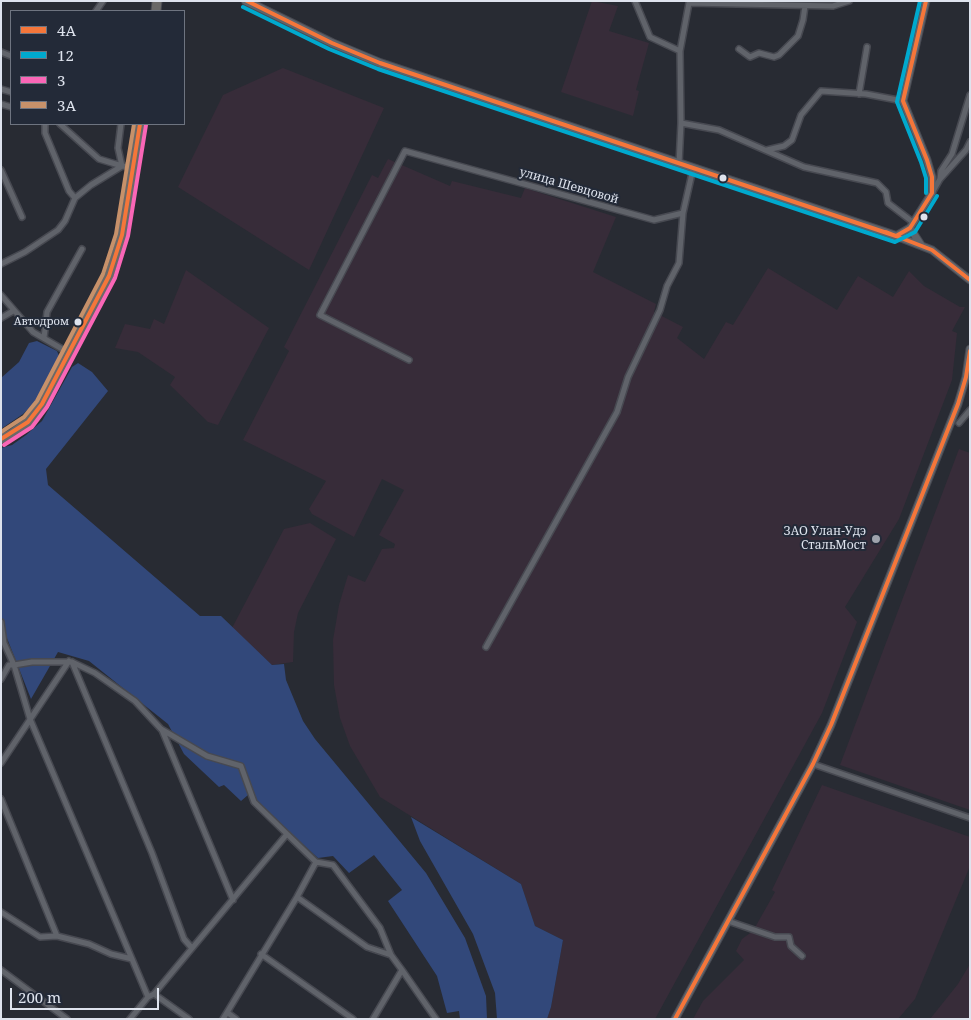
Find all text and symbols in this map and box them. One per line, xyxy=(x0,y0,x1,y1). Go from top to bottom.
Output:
legend xyxy=(10,10,185,125)
text: 4А xyxy=(57,20,76,40)
text: 12 xyxy=(57,45,74,65)
text: 3 xyxy=(57,70,65,90)
text: 3А xyxy=(57,95,76,115)
street label: улица Шевцовой xyxy=(518,165,620,207)
unlabelled marker xyxy=(718,173,728,183)
unlabelled marker xyxy=(919,212,929,222)
place label: Автодром xyxy=(14,315,69,329)
marker: Автодром xyxy=(73,317,83,327)
place label: ЗАО Улан-Удэ СтальМост xyxy=(784,525,866,553)
marker: ЗАО Улан-Удэ СтальМост xyxy=(870,533,882,545)
scale bar xyxy=(12,978,161,1010)
text: 200 m xyxy=(18,987,61,1007)

